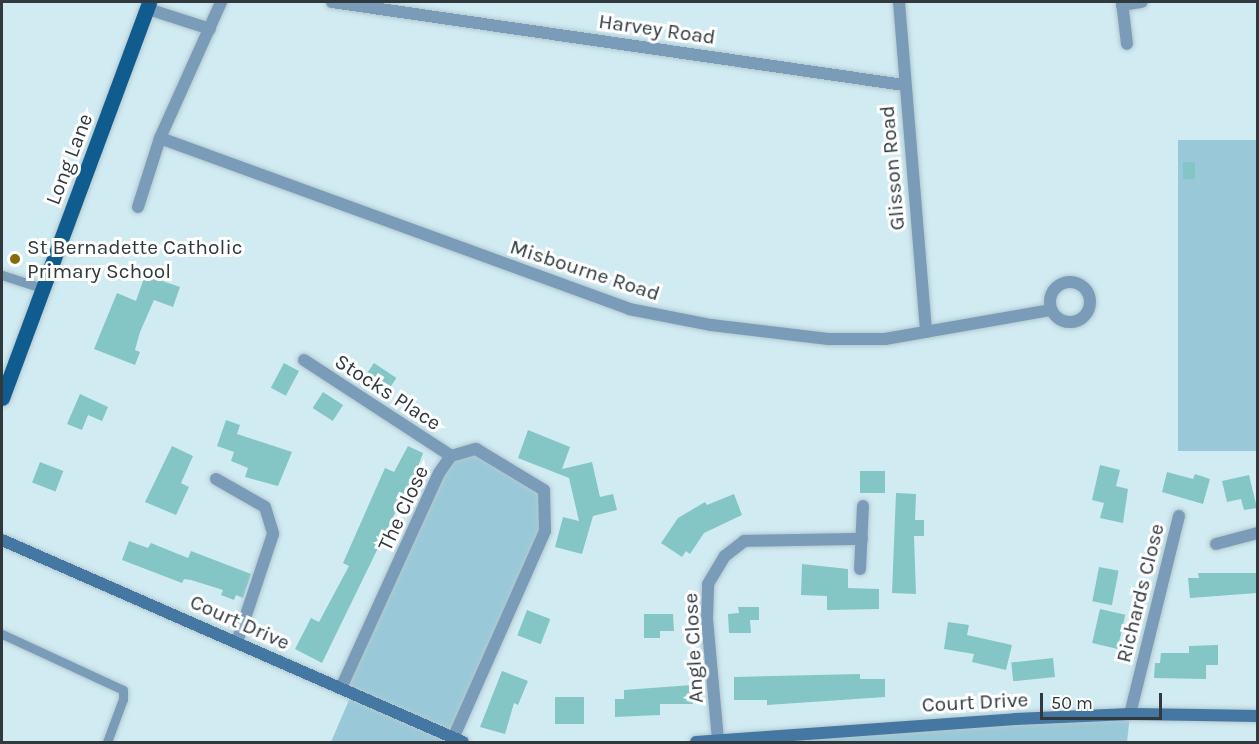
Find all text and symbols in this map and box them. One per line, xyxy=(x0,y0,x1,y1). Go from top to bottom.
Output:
street label: Harvey Road xyxy=(597,8,717,50)
street label: Glisson Road xyxy=(874,105,910,231)
street label: Long Lane xyxy=(40,110,98,208)
place label: St Bernadette Catholic Primary School xyxy=(27,234,242,284)
street label: Misbourne Road xyxy=(507,234,663,306)
marker: St Bernadette Catholic Primary School xyxy=(8,252,22,266)
street label: Stocks Place xyxy=(330,348,446,436)
street label: The Close xyxy=(372,461,434,555)
street label: Richards Close xyxy=(1111,521,1169,665)
street label: Court Drive xyxy=(186,589,294,655)
street label: Angle Close xyxy=(678,592,708,704)
scale bar xyxy=(1043,681,1164,719)
street label: Court Drive xyxy=(921,687,1029,717)
text: 50 m xyxy=(1051,692,1093,714)

